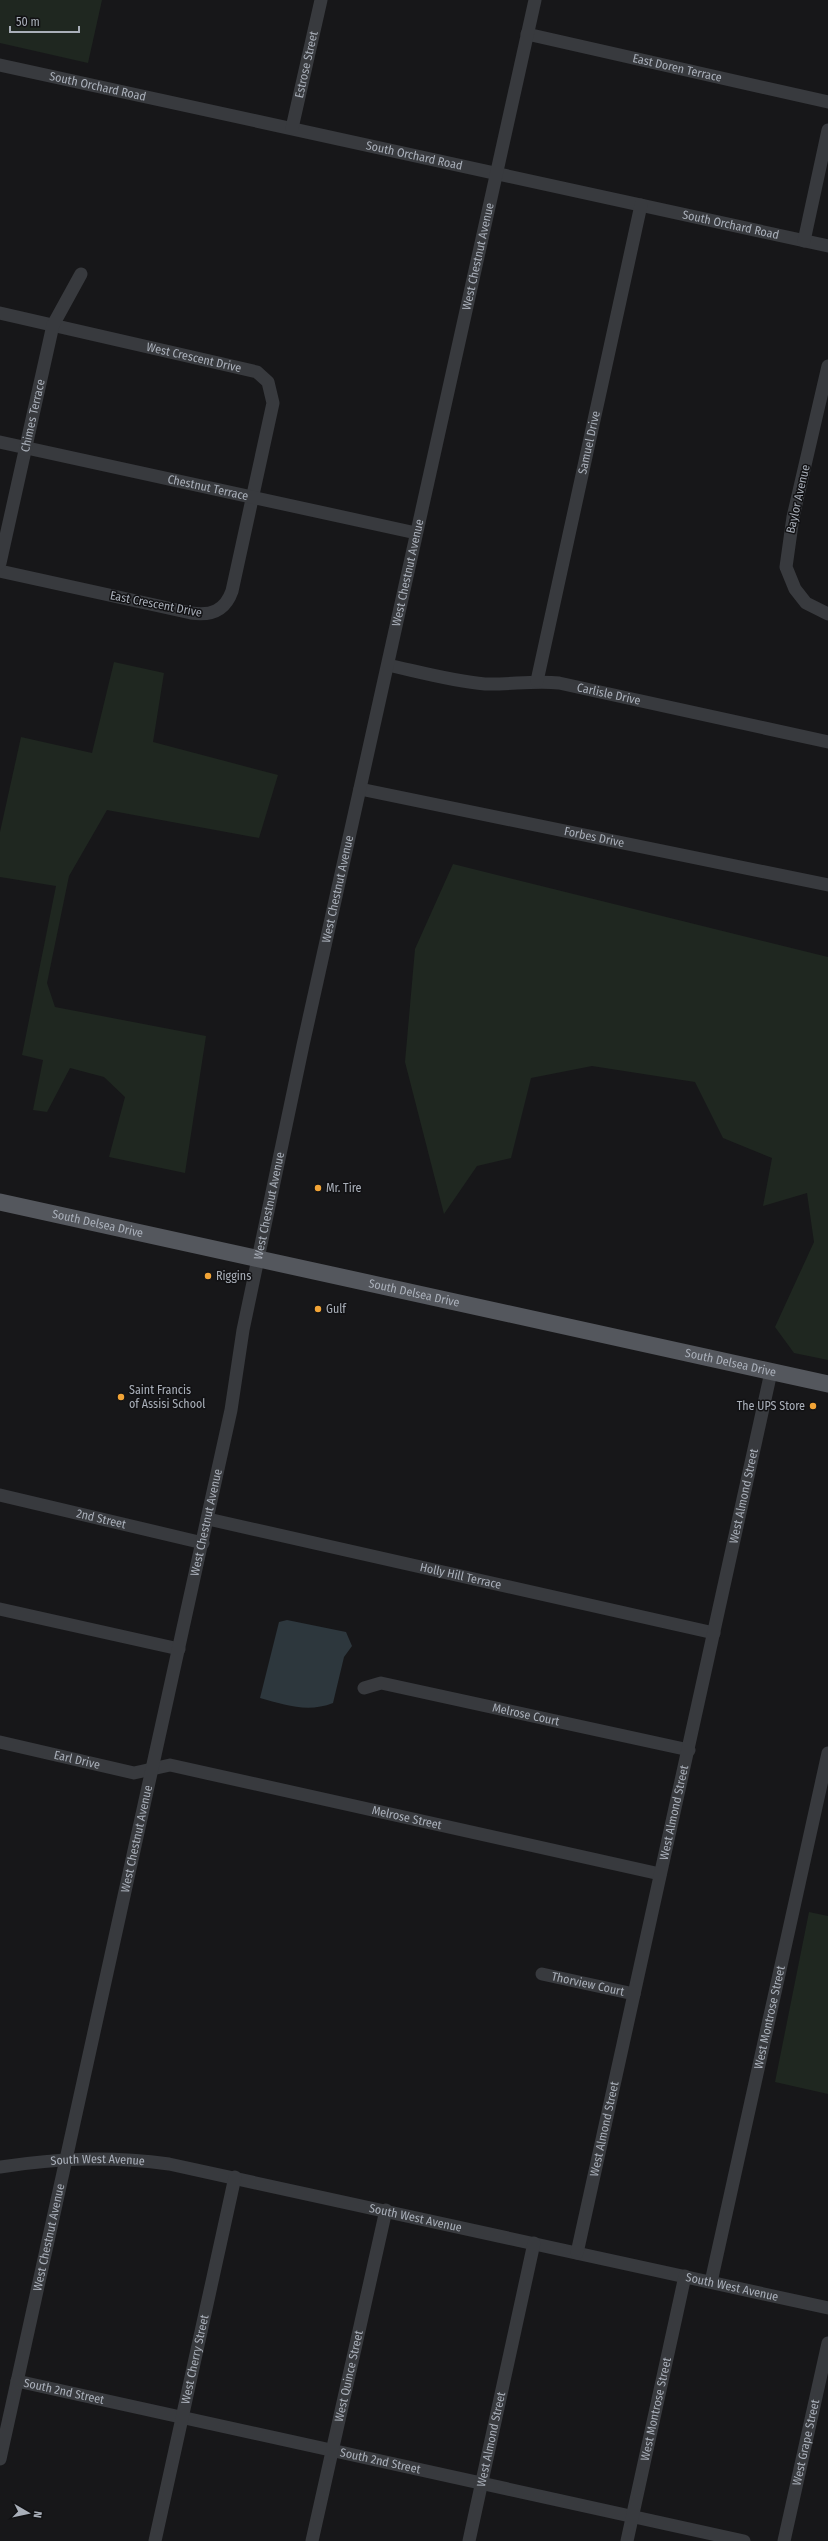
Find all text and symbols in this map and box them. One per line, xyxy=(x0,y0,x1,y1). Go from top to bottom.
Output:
scale bar xyxy=(10,8,79,34)
text: 50 m xyxy=(16,15,40,29)
street label: Estrose Street xyxy=(292,30,321,99)
street label: East Doren Terrace xyxy=(631,51,723,85)
street label: South Orchard Road xyxy=(48,69,147,104)
street label: South Orchard Road xyxy=(365,138,464,173)
street label: West Chestnut Avenue xyxy=(459,201,497,311)
street label: South Orchard Road xyxy=(681,207,780,242)
street label: West Crescent Drive xyxy=(145,340,243,375)
street label: Chimes Terrace xyxy=(18,378,48,453)
street label: Samuel Drive xyxy=(575,409,603,476)
street label: Baylor Avenue xyxy=(783,463,813,535)
street label: Chestnut Terrace xyxy=(166,472,250,503)
street label: West Chestnut Avenue xyxy=(389,518,427,628)
street label: East Crescent Drive xyxy=(109,588,203,620)
street label: Carlisle Drive xyxy=(576,680,642,708)
street label: Forbes Drive xyxy=(563,824,626,850)
street label: West Chestnut Avenue xyxy=(319,834,356,944)
street label: West Chestnut Avenue xyxy=(251,1151,287,1261)
place label: Mr. Tire xyxy=(326,1181,362,1195)
marker: Mr. Tire xyxy=(313,1183,323,1193)
street label: South Delsea Drive xyxy=(51,1207,145,1240)
place label: Riggins xyxy=(216,1269,251,1283)
marker: Riggins xyxy=(203,1271,213,1281)
street label: South Delsea Drive xyxy=(367,1276,461,1310)
place label: Gulf xyxy=(326,1302,347,1316)
marker: Gulf xyxy=(313,1304,323,1314)
street label: South Delsea Drive xyxy=(684,1346,777,1379)
place label: Saint Francis of Assisi School xyxy=(129,1383,205,1411)
marker: Saint Francis of Assisi School xyxy=(116,1392,126,1402)
place label: The UPS Store xyxy=(737,1399,805,1413)
marker: The UPS Store xyxy=(808,1401,818,1411)
street label: West Almond Street xyxy=(726,1447,761,1545)
street label: West Chestnut Avenue xyxy=(188,1467,225,1577)
street label: 2nd Street xyxy=(75,1506,127,1532)
street label: Holly Hill Terrace xyxy=(419,1560,503,1592)
street label: Melrose Court xyxy=(491,1700,561,1729)
street label: Earl Drive xyxy=(52,1748,102,1772)
street label: West Almond Street xyxy=(657,1764,691,1861)
street label: West Chestnut Avenue xyxy=(118,1784,155,1894)
street label: Melrose Street xyxy=(370,1803,443,1832)
street label: West Montrose Street xyxy=(751,1964,788,2070)
street label: Thorview Court xyxy=(550,1969,626,1999)
street label: West Almond Street xyxy=(587,2080,622,2178)
street label: South West Avenue xyxy=(50,2152,145,2168)
street label: West Chestnut Avenue xyxy=(30,2182,67,2292)
street label: South West Avenue xyxy=(368,2201,463,2235)
street label: South West Avenue xyxy=(684,2270,780,2304)
street label: West Cherry Street xyxy=(178,2313,212,2405)
street label: West Quince Street xyxy=(332,2329,366,2423)
street label: West Montrose Street xyxy=(638,2356,674,2462)
street label: South 2nd Street xyxy=(22,2376,106,2407)
street label: West Almond Street xyxy=(474,2391,508,2488)
street label: West Grape Street xyxy=(790,2398,822,2487)
street label: South 2nd Street xyxy=(339,2445,422,2477)
north arrow xyxy=(8,2493,48,2533)
text: N xyxy=(30,2510,44,2519)

